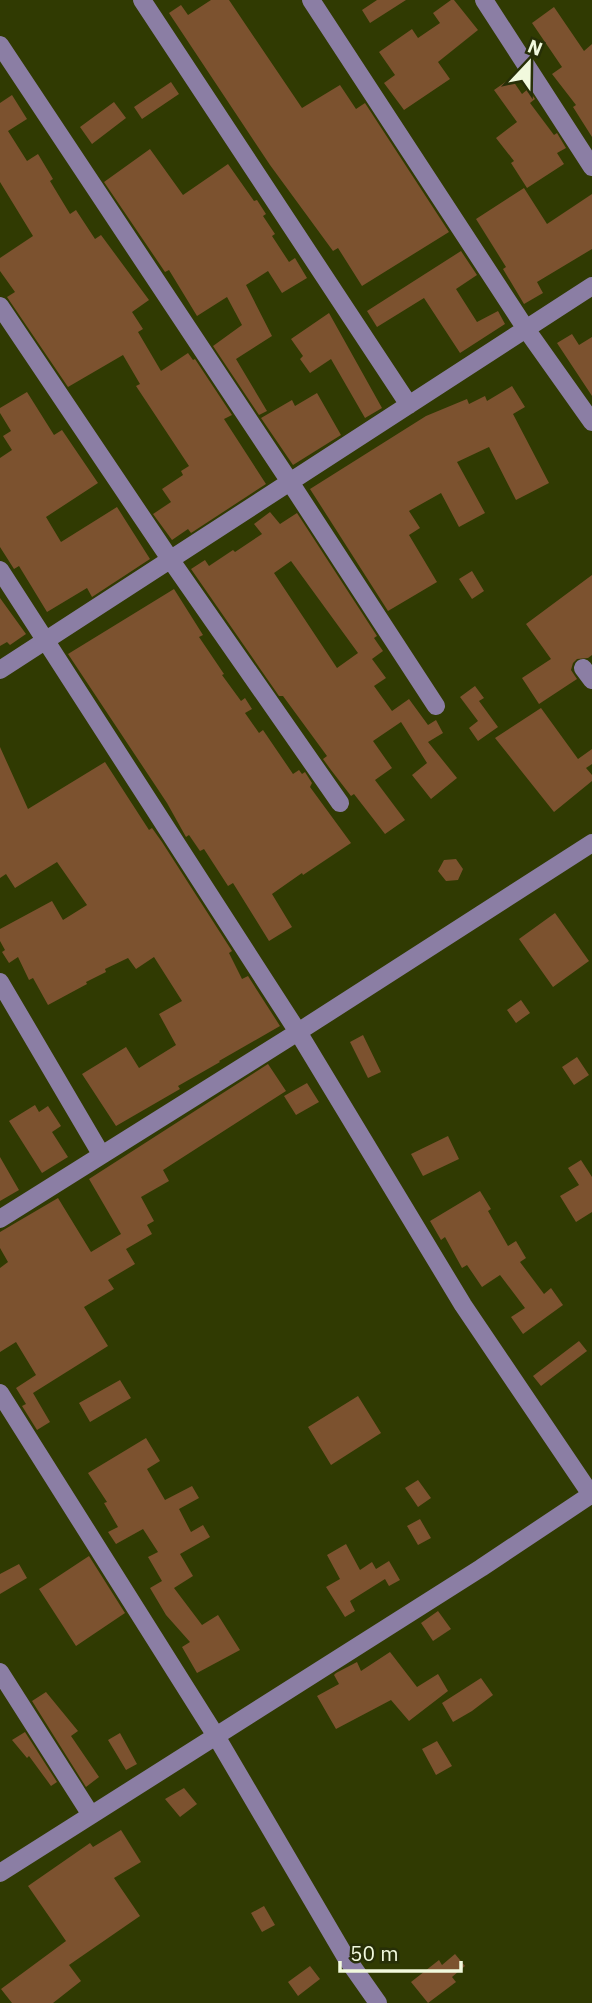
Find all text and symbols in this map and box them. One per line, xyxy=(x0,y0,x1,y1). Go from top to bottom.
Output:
north arrow xyxy=(494,28,564,98)
text: N xyxy=(524,34,546,61)
scale bar xyxy=(340,1930,461,1974)
text: 50 m xyxy=(350,1939,399,1967)

